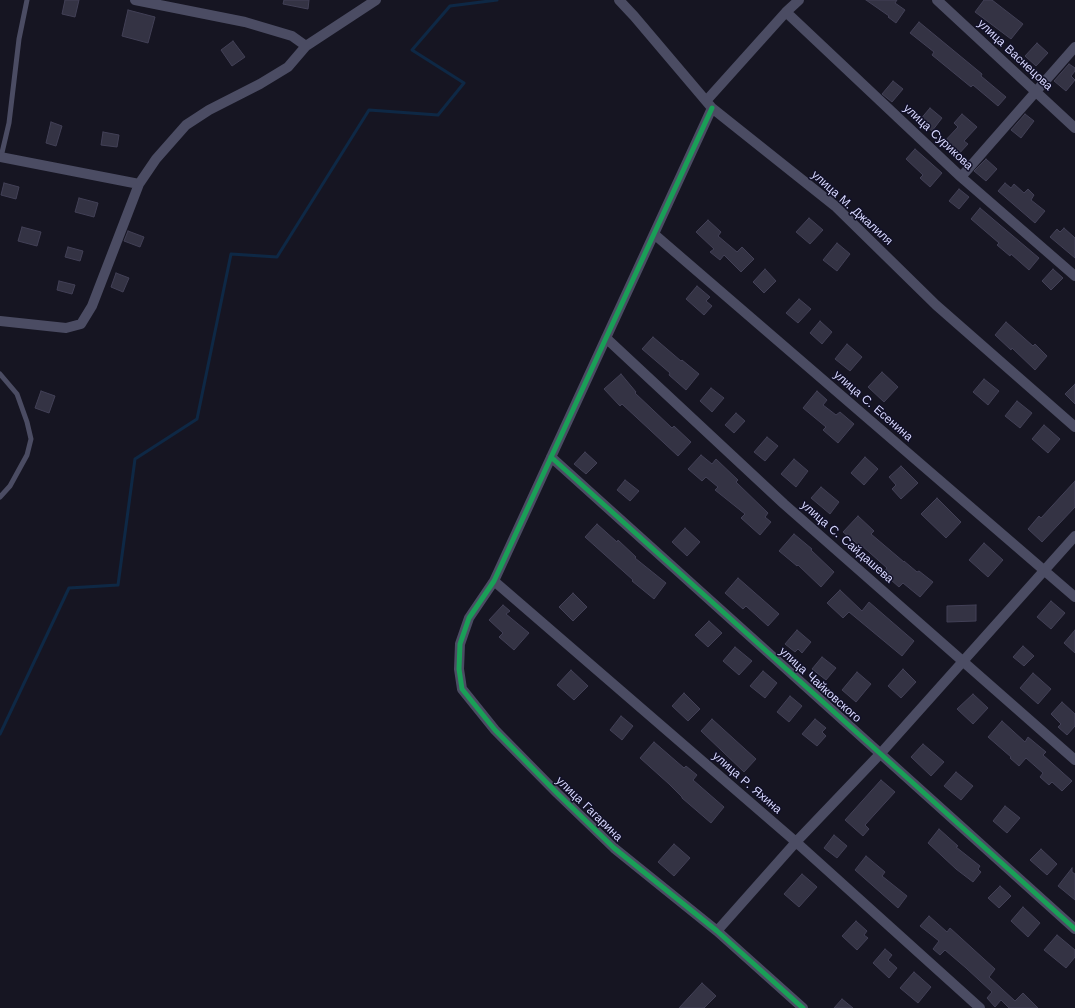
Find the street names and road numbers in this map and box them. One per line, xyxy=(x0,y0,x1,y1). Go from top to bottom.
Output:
street label: улица Васнецова xyxy=(974,17,1056,93)
street label: улица Сурикова xyxy=(900,101,976,173)
street label: улица М. Джалиля xyxy=(808,168,896,248)
street label: улица С. Есенина xyxy=(830,368,916,444)
street label: улица С. Сайдашева xyxy=(798,498,896,586)
street label: улица Чайковского xyxy=(776,644,864,726)
street label: улица Р. Яхина xyxy=(709,749,785,817)
street label: улица Гагарина xyxy=(553,774,625,844)

